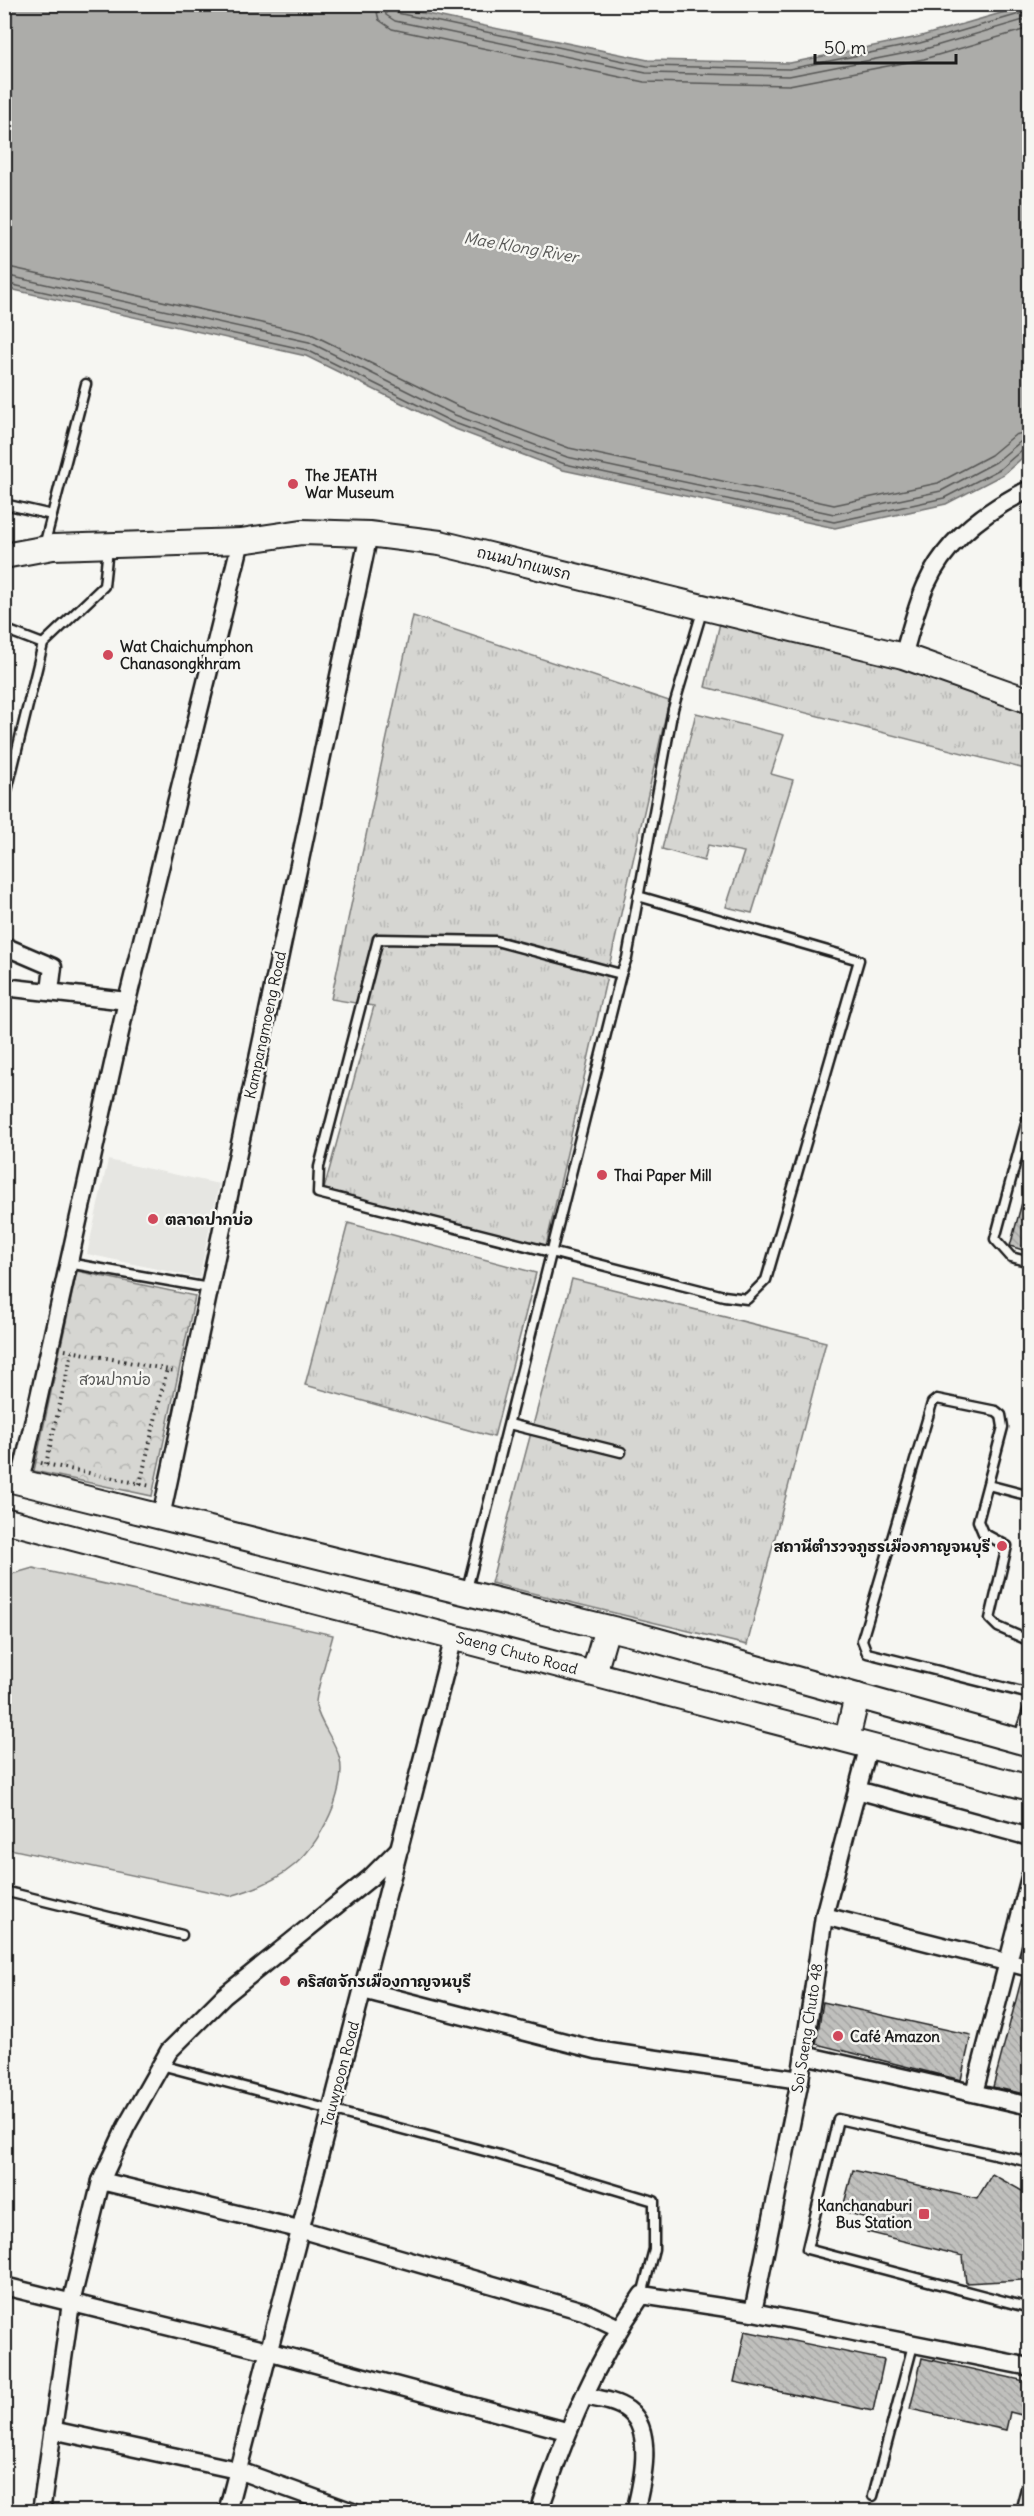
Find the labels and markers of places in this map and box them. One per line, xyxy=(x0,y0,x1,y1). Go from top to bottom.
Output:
place label: The JEATH War Museum xyxy=(305,466,394,502)
marker: The JEATH War Museum xyxy=(286,477,300,491)
place label: Wat Chaichumphon Chanasongkhram xyxy=(120,637,254,674)
marker: Wat Chaichumphon Chanasongkhram xyxy=(101,648,115,662)
place label: Thai Paper Mill xyxy=(614,1166,712,1186)
marker: Thai Paper Mill xyxy=(595,1168,609,1182)
place label: ตลาดปากบ่อ xyxy=(165,1210,253,1229)
marker: ตลาดปากบ่อ xyxy=(146,1212,160,1226)
place label: สถานีตำรวจภูธรเมืองกาญจนบุรี xyxy=(774,1537,990,1558)
marker: สถานีตำรวจภูธรเมืองกาญจนบุรี xyxy=(995,1539,1009,1553)
place label: คริสตจักรเมืองกาญจนบุรี xyxy=(297,1972,471,1993)
marker: คริสตจักรเมืองกาญจนบุรี xyxy=(278,1974,292,1988)
place label: Café Amazon xyxy=(850,2027,940,2046)
marker: Café Amazon xyxy=(831,2029,845,2043)
place label: Kanchanaburi Bus Station xyxy=(817,2196,912,2232)
marker: Kanchanaburi Bus Station xyxy=(917,2207,931,2221)

